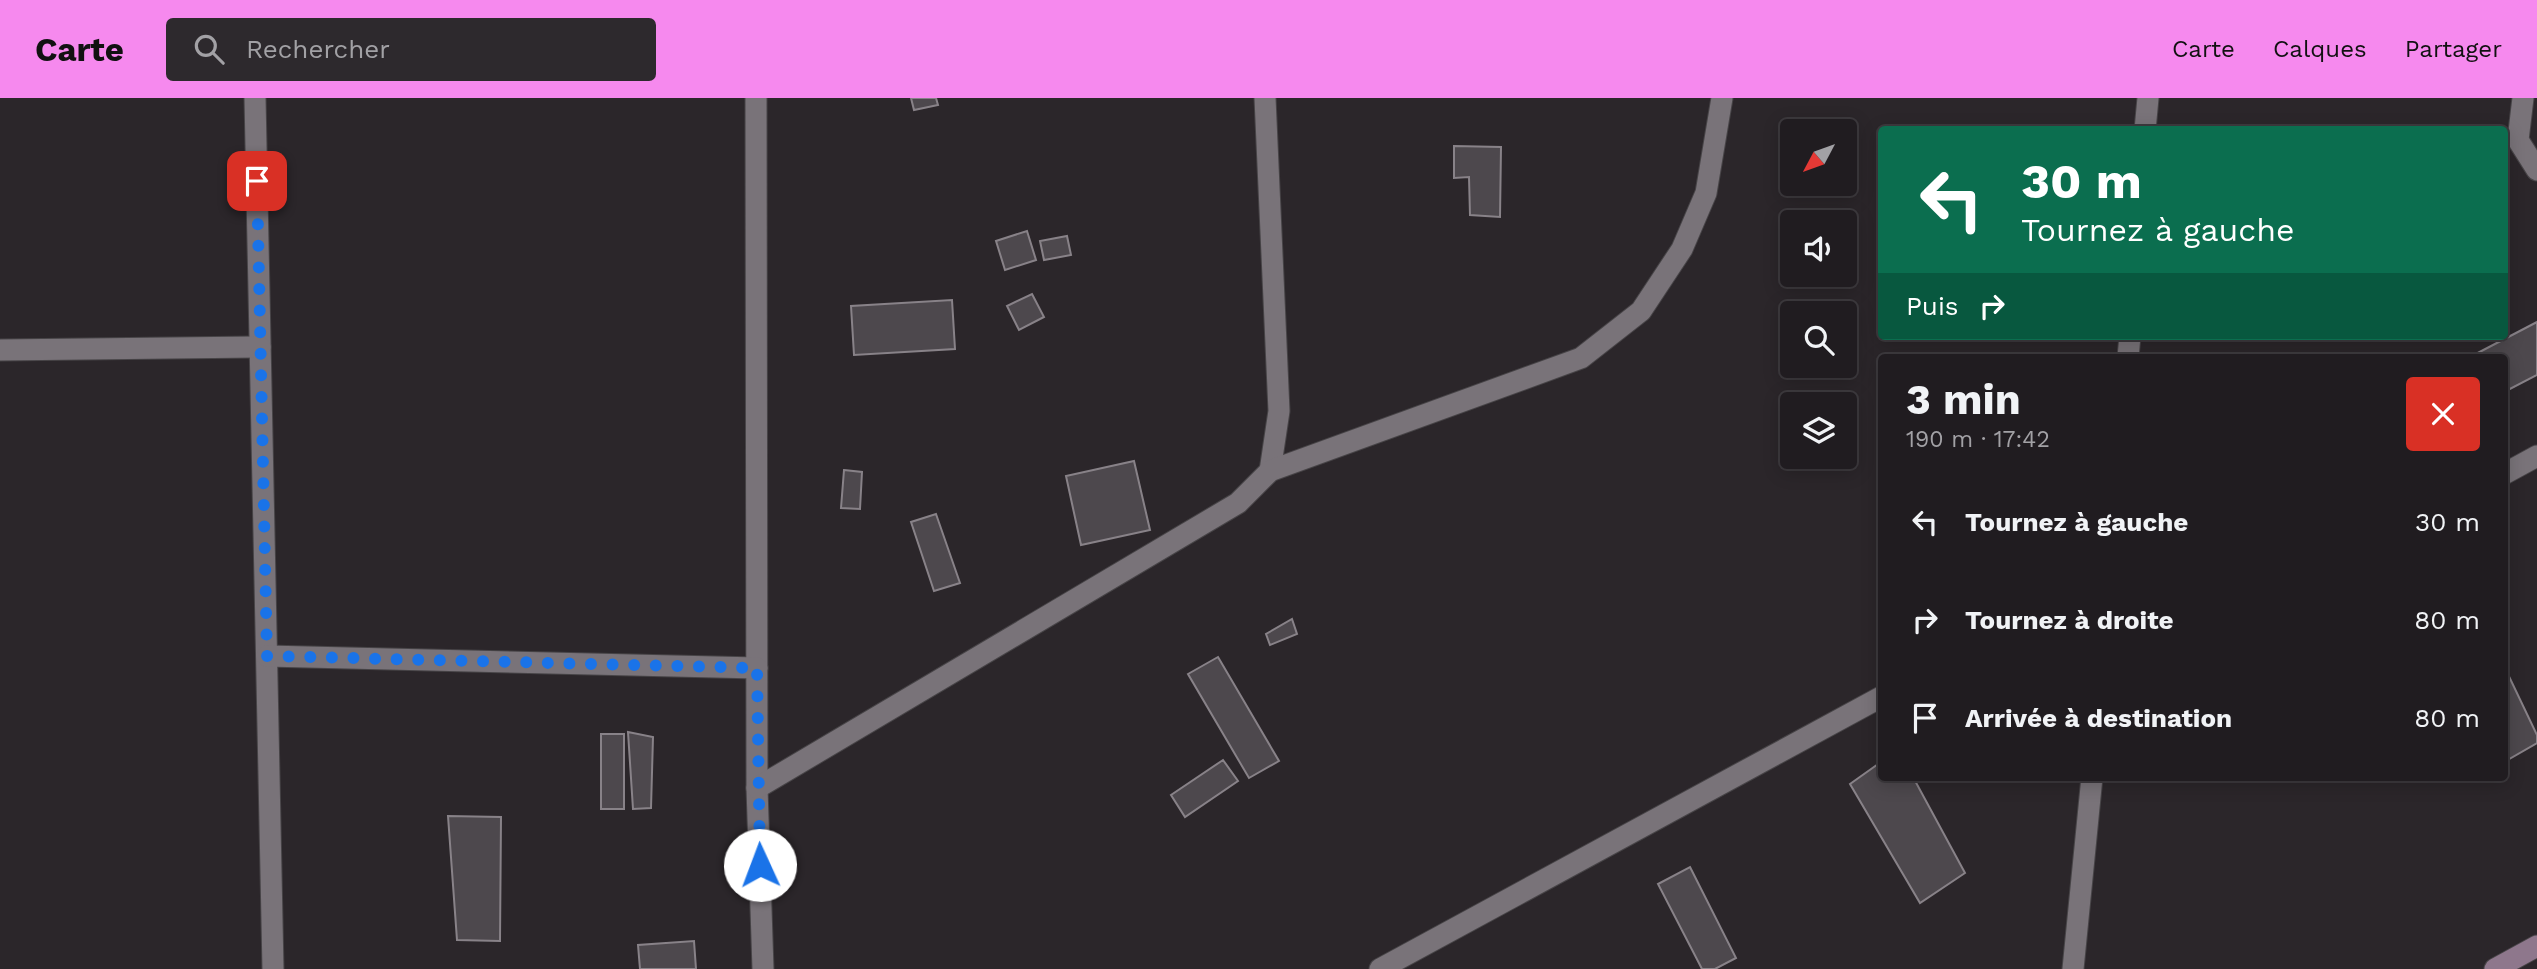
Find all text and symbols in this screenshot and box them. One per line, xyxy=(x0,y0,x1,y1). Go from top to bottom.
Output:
search box xyxy=(166,18,656,81)
text: Carte xyxy=(35,30,124,69)
icon: search xyxy=(190,30,228,68)
text: Rechercher xyxy=(246,34,390,64)
text: Carte xyxy=(2172,35,2235,63)
text: Calques xyxy=(2273,35,2367,63)
text: Partager xyxy=(2405,35,2502,63)
north arrow xyxy=(1780,119,1857,196)
map controls xyxy=(1780,119,1857,469)
pin xyxy=(227,151,287,211)
text: 30 m xyxy=(2021,152,2142,210)
icon: left xyxy=(1906,154,1997,245)
icon: arrive xyxy=(238,162,276,200)
button: sound xyxy=(1780,210,1857,287)
text: Tournez à gauche xyxy=(2021,211,2294,249)
icon: right xyxy=(1973,287,2011,325)
text: Puis xyxy=(1906,291,1959,321)
button: search xyxy=(1780,301,1857,378)
text: 3 min xyxy=(1906,375,2021,424)
button: close xyxy=(2406,377,2480,451)
button: layers xyxy=(1780,392,1857,469)
text: 190 m · 17:42 xyxy=(1906,426,2050,453)
icon: left xyxy=(1906,503,1944,541)
text: Tournez à gauche xyxy=(1965,507,2188,537)
text: 30 m xyxy=(2415,507,2480,537)
icon: right xyxy=(1906,601,1944,639)
text: Tournez à droite xyxy=(1965,605,2174,635)
text: 80 m xyxy=(2414,605,2480,635)
icon: arrive xyxy=(1906,699,1944,737)
text: Arrivée à destination xyxy=(1965,703,2232,733)
text: 80 m xyxy=(2414,703,2480,733)
position arrow xyxy=(723,828,797,902)

